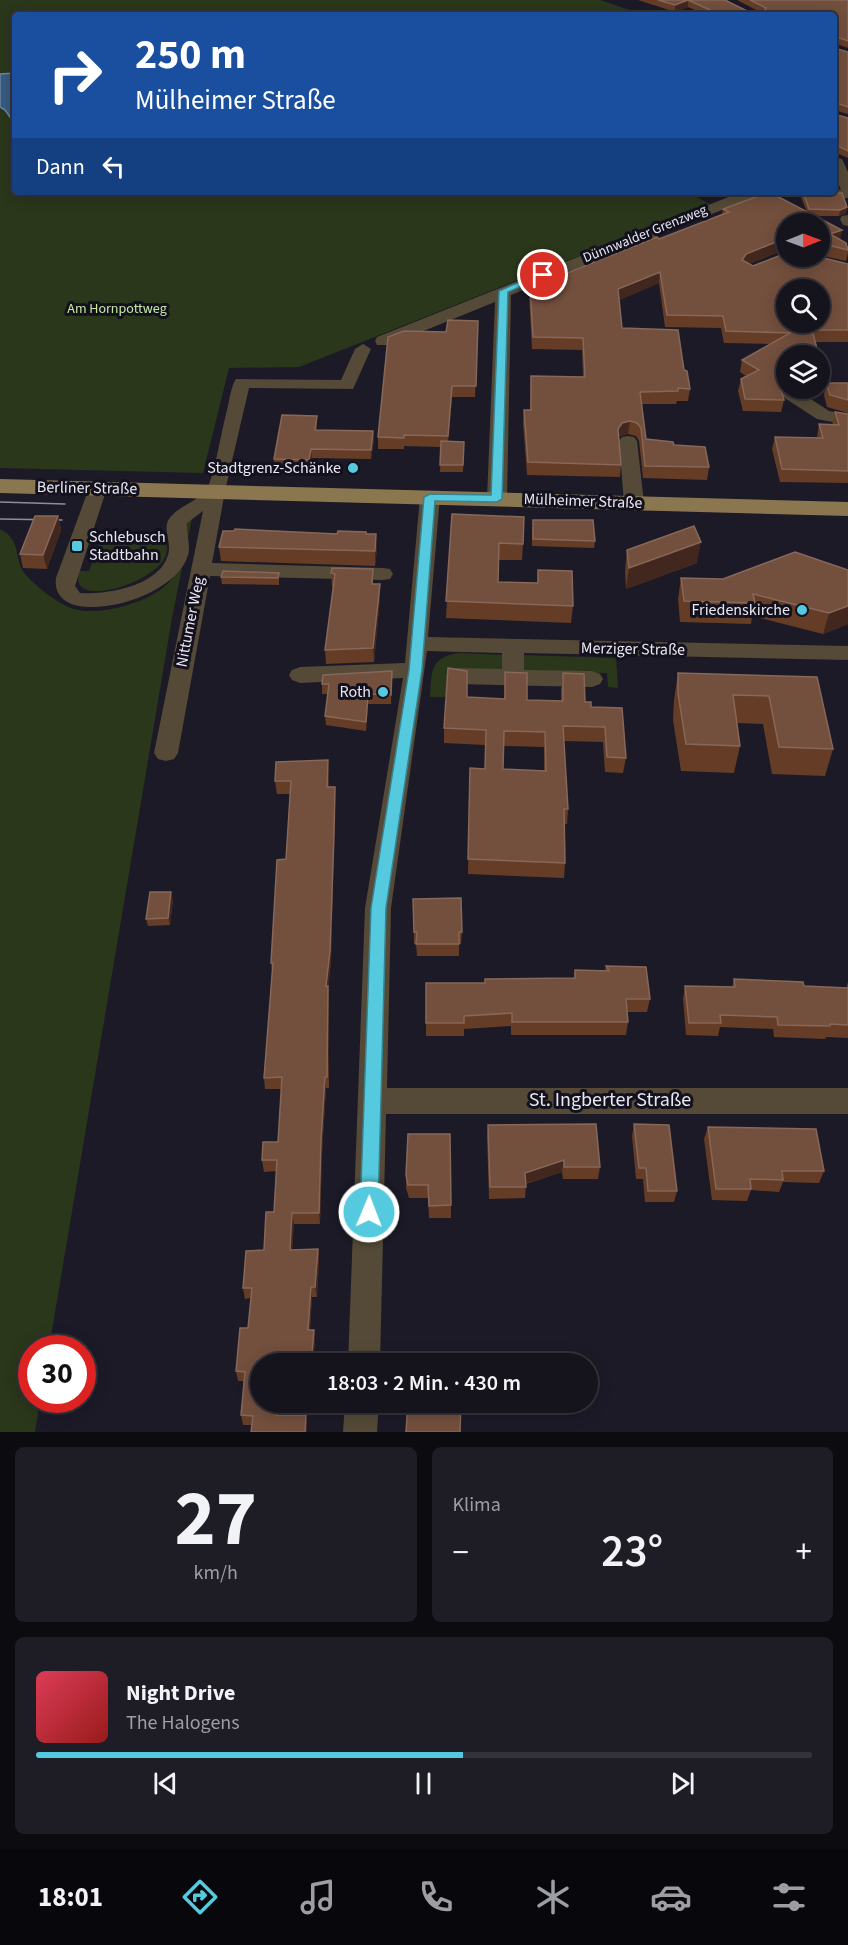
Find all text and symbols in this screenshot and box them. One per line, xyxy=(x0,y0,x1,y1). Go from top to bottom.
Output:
text: 250 m xyxy=(135,25,246,85)
icon: right xyxy=(36,36,114,114)
text: Mülheimer Straße xyxy=(135,81,336,120)
icon: left xyxy=(97,150,130,183)
text: Dann xyxy=(36,151,85,183)
street label: Dünnwalder Grenzweg xyxy=(580,200,710,268)
north arrow xyxy=(776,213,830,267)
map controls xyxy=(776,213,830,399)
pin xyxy=(517,249,568,300)
icon: arrive xyxy=(526,258,559,291)
button: search xyxy=(776,279,830,333)
park label: Am Hornpottweg xyxy=(67,299,167,319)
button: layers xyxy=(776,345,830,399)
place label: Stadtgrenz-Schänke xyxy=(207,457,341,479)
marker: Stadtgrenz-Schänke xyxy=(346,461,360,475)
street label: Berliner Straße xyxy=(37,476,137,500)
street label: Mülheimer Straße xyxy=(523,488,643,514)
place label: Schlebusch Stadtbahn xyxy=(89,526,166,566)
marker: Schlebusch Stadtbahn xyxy=(70,539,84,553)
street label: Nittumer Weg xyxy=(170,575,210,669)
place label: Friedenskirche xyxy=(692,599,790,621)
marker: Friedenskirche xyxy=(795,603,809,617)
street label: Merziger Straße xyxy=(581,637,685,661)
place label: Roth xyxy=(340,681,371,703)
marker: Roth xyxy=(376,685,390,699)
street label: St. Ingberter Straße xyxy=(529,1086,691,1114)
position arrow xyxy=(337,1180,401,1244)
speed limit sign: 30 xyxy=(18,1335,96,1413)
text: 18:03 · 2 Min. · 430 m xyxy=(327,1367,521,1399)
text: 27 xyxy=(175,1464,257,1575)
text: Klima xyxy=(453,1491,501,1519)
text: 23° xyxy=(601,1520,663,1584)
text: − xyxy=(453,1529,469,1576)
text: + xyxy=(796,1529,812,1576)
text: km/h xyxy=(194,1559,238,1587)
text: Night Drive xyxy=(126,1677,235,1709)
text: The Halogens xyxy=(126,1709,240,1737)
icon: previous xyxy=(149,1767,182,1800)
icon: pause xyxy=(407,1767,440,1800)
icon: next xyxy=(666,1767,699,1800)
icon: directions xyxy=(179,1876,221,1918)
icon: music xyxy=(297,1876,339,1918)
icon: phone xyxy=(415,1876,457,1918)
icon: climate xyxy=(532,1876,574,1918)
icon: car xyxy=(650,1876,692,1918)
icon: filters xyxy=(768,1876,810,1918)
text: 18:01 xyxy=(38,1878,103,1917)

